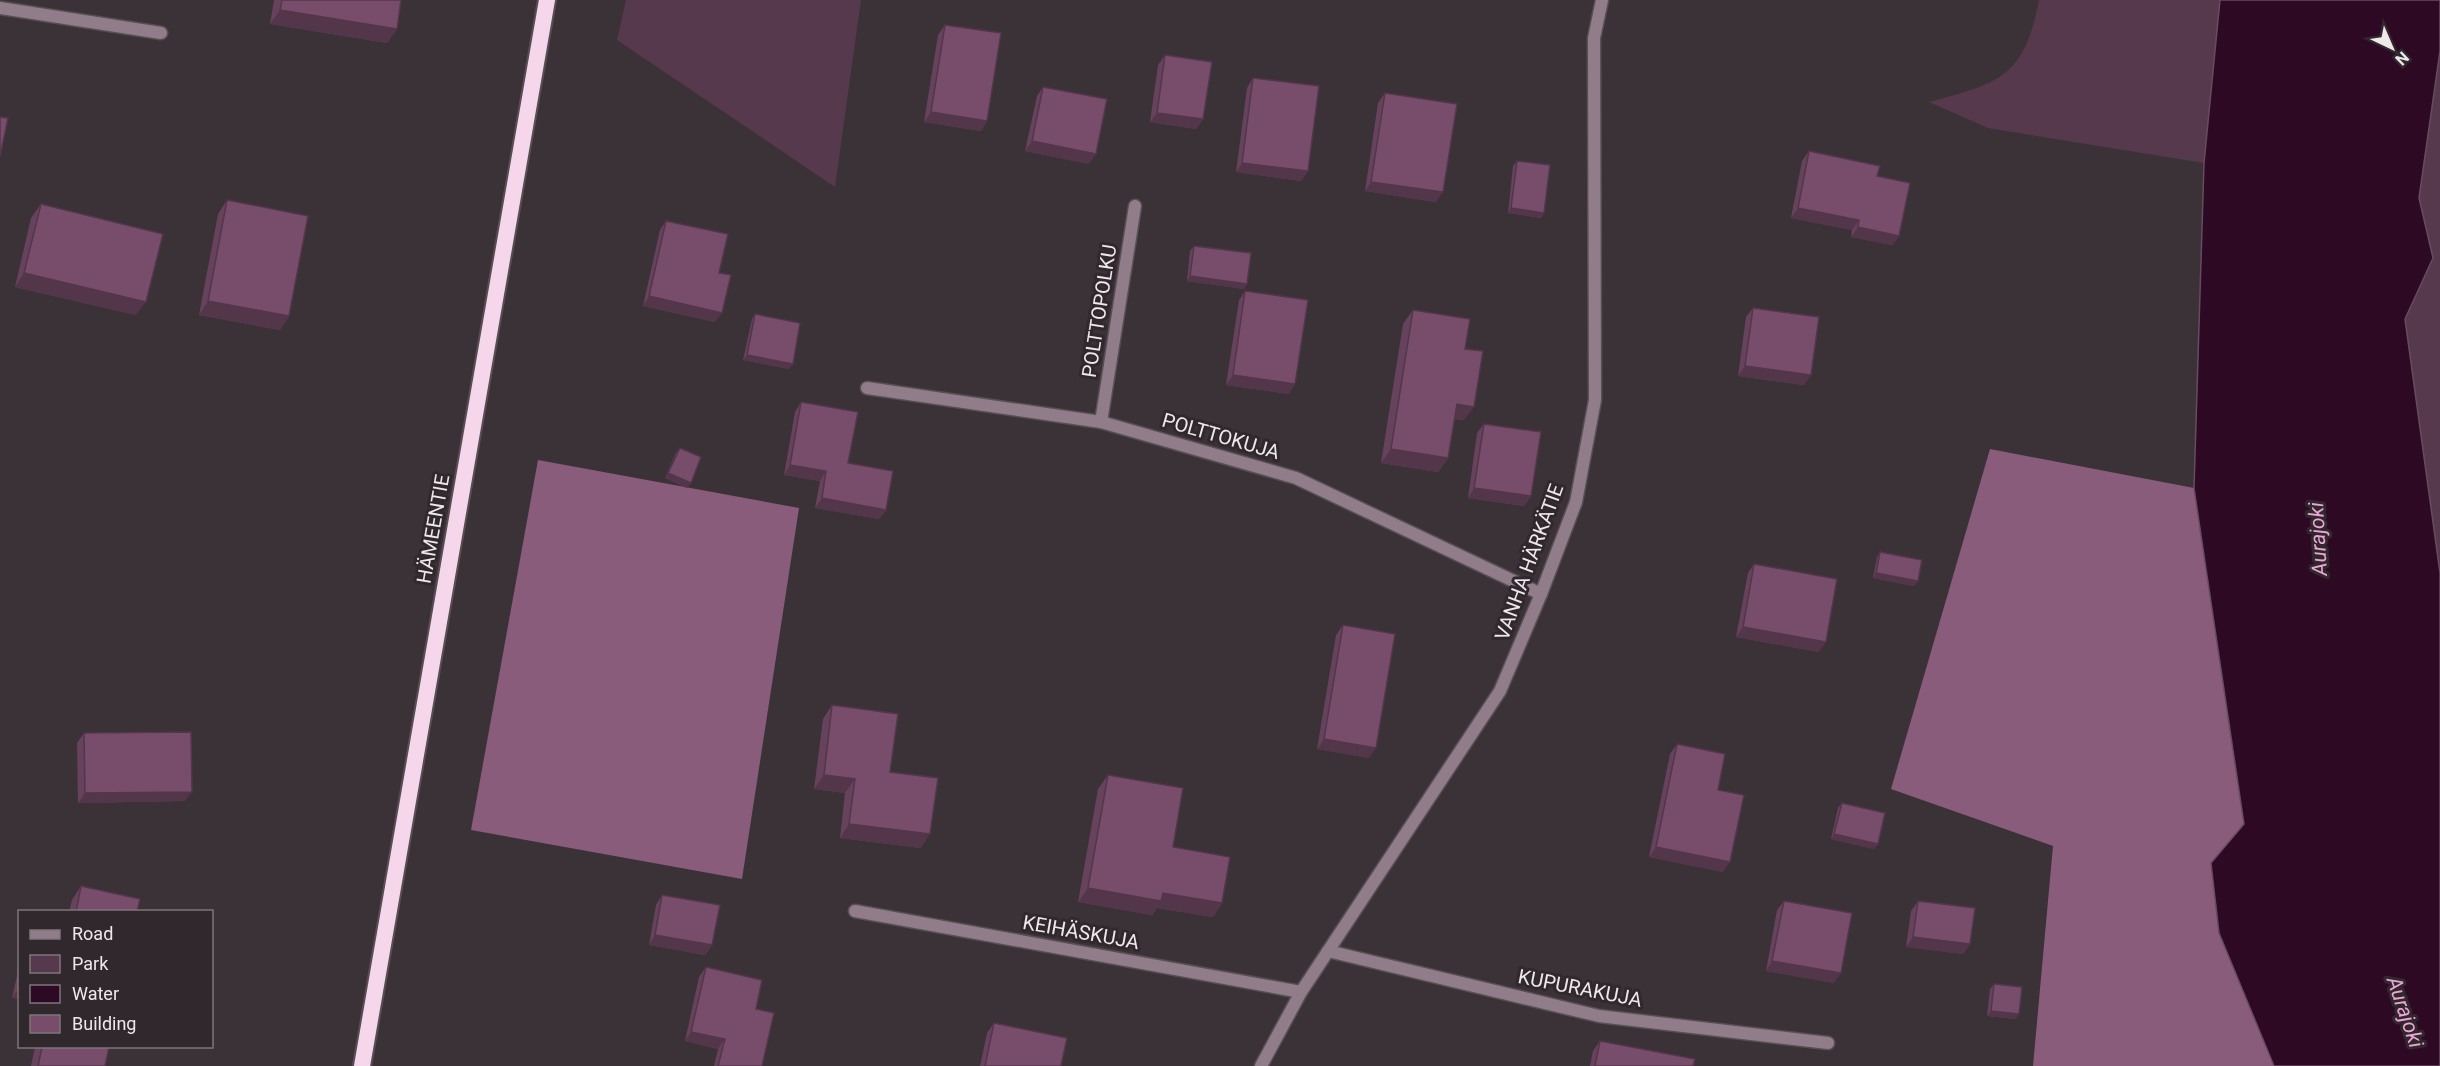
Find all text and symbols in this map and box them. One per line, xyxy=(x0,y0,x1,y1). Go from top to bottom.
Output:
north arrow xyxy=(2362,18,2422,78)
text: N xyxy=(2391,48,2413,69)
street label: POLTTOPOLKU xyxy=(1077,243,1121,379)
street label: POLTTOKUJA xyxy=(1159,408,1283,464)
street label: HÄMEENTIE xyxy=(412,473,454,585)
street label: VANHA HÄRKÄTIE xyxy=(1490,481,1568,643)
water label: Aurajoki xyxy=(2304,502,2332,577)
legend xyxy=(18,910,213,1048)
street label: KEIHÄSKUJA xyxy=(1021,910,1141,954)
text: Road xyxy=(72,923,113,944)
text: Park xyxy=(72,953,109,974)
street label: KUPURAKUJA xyxy=(1516,964,1644,1012)
water label: Aurajoki xyxy=(2381,972,2428,1051)
text: Water xyxy=(72,983,119,1004)
text: Building xyxy=(72,1013,136,1034)

